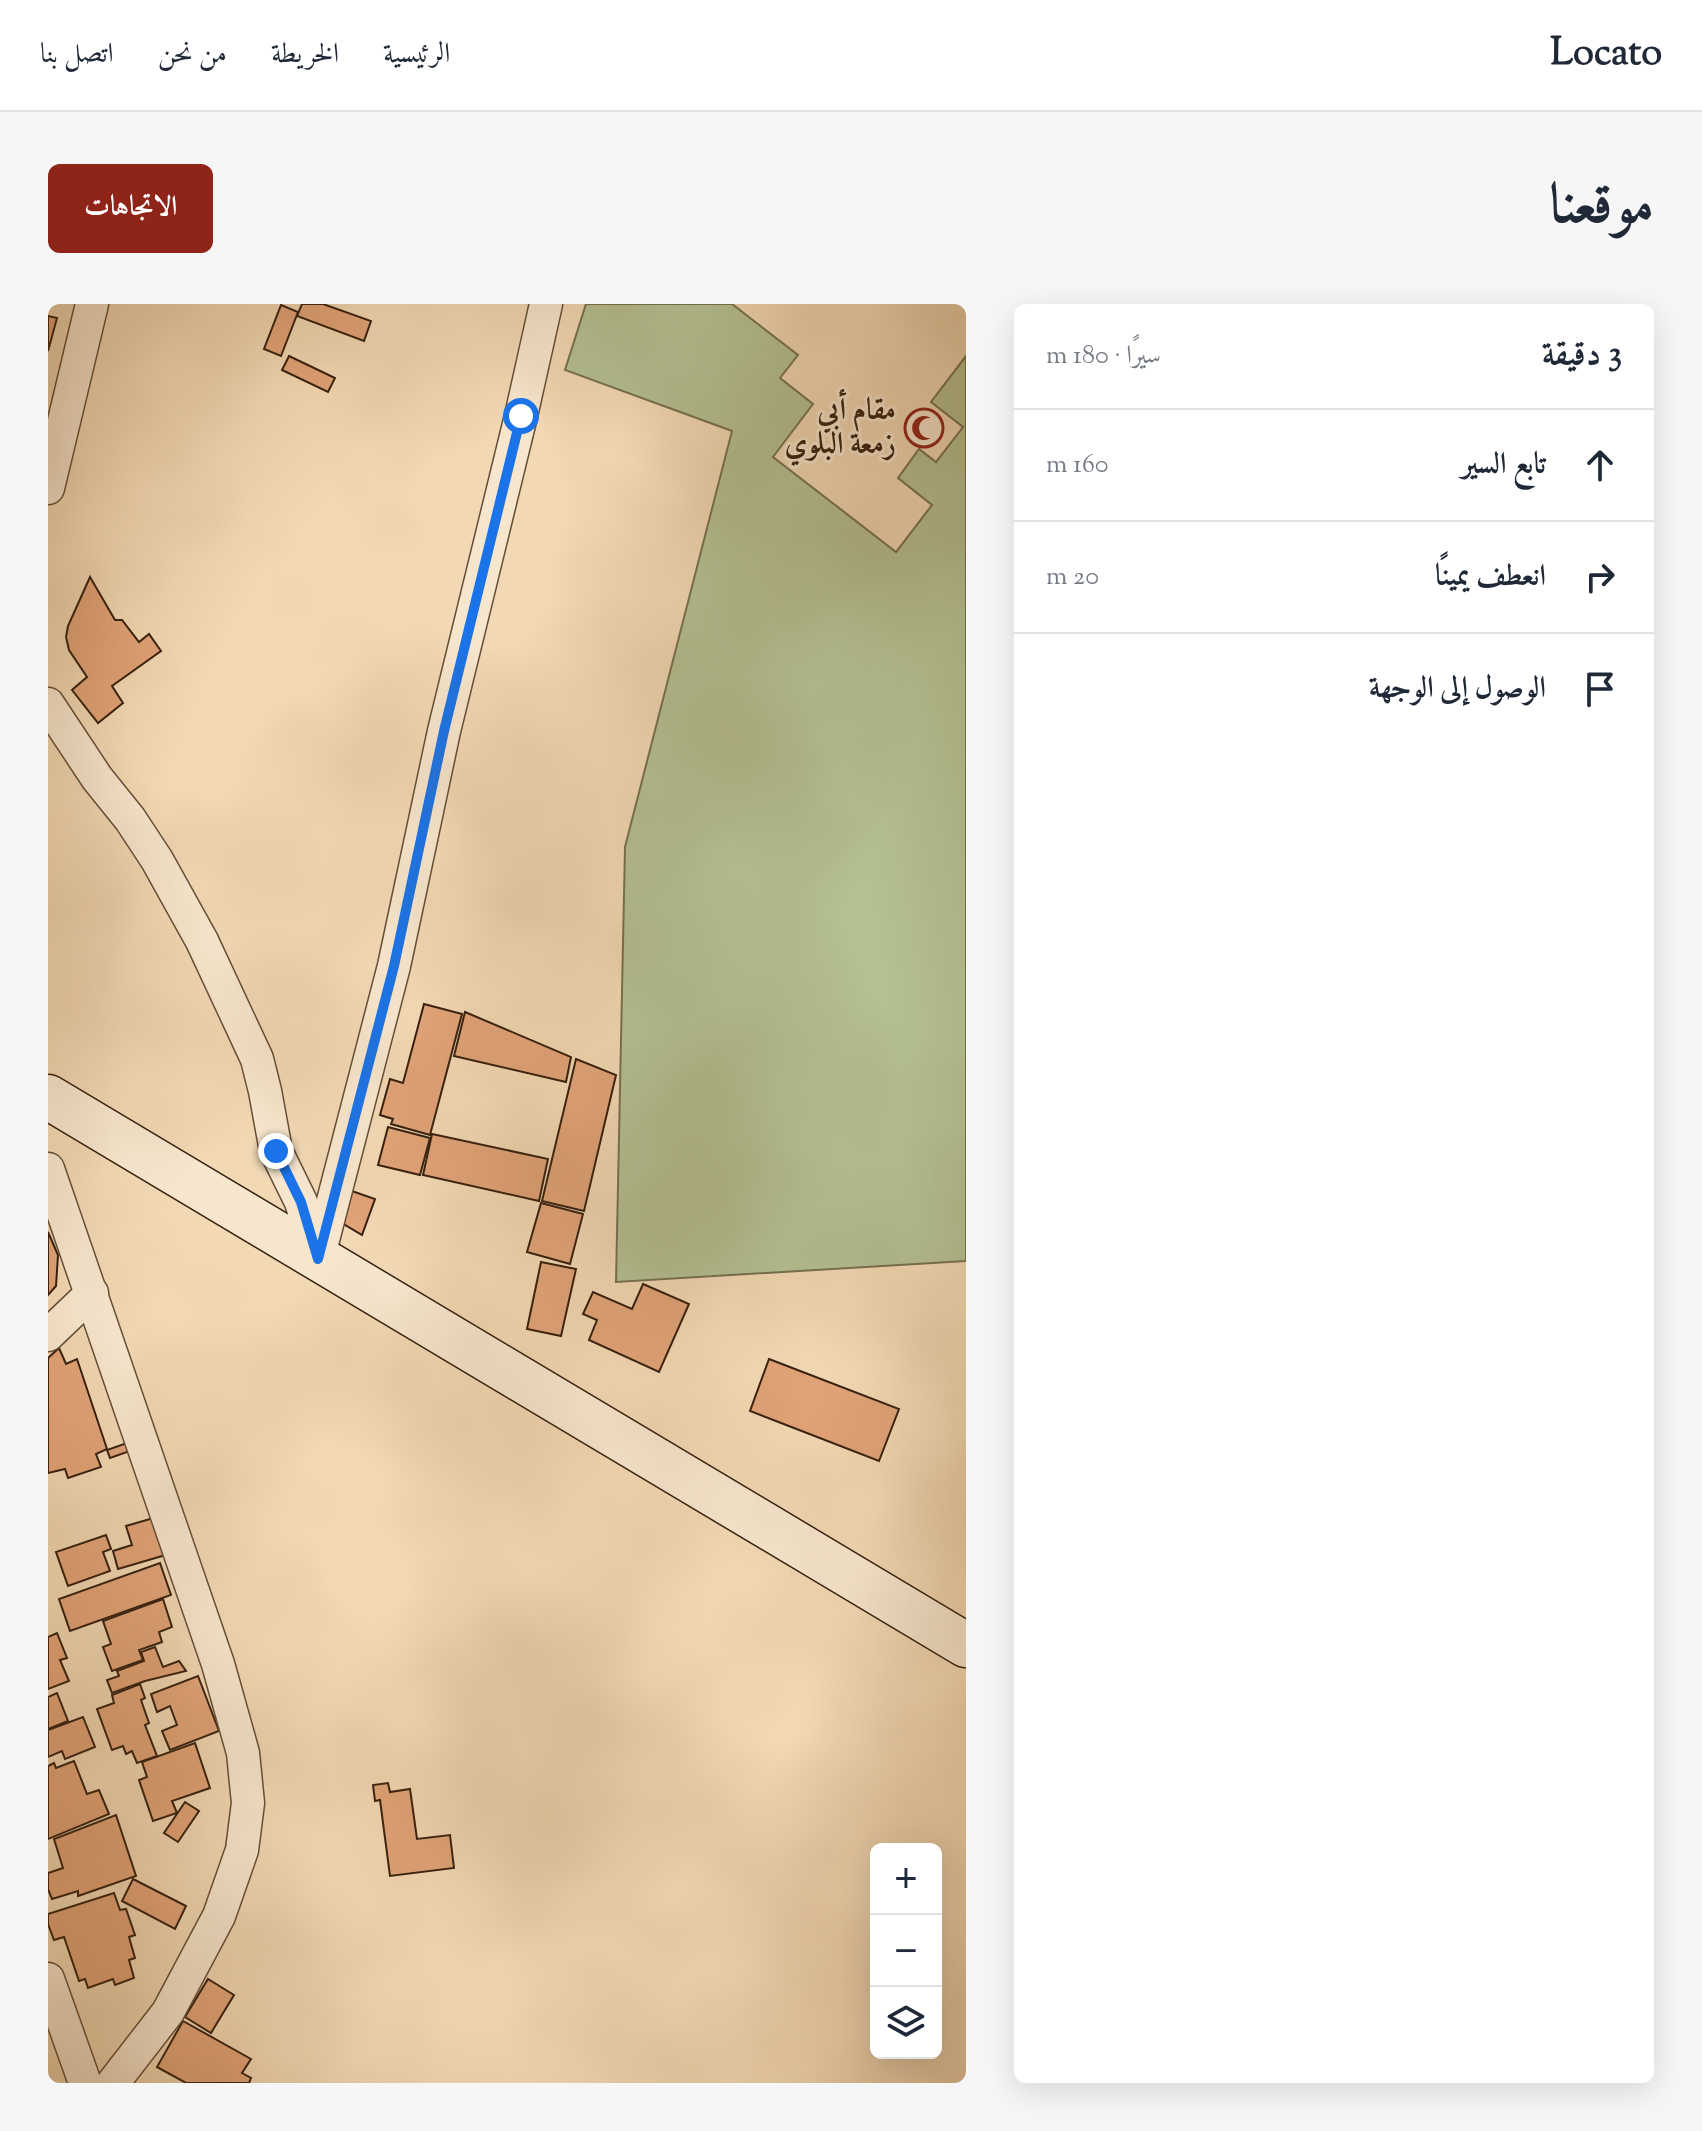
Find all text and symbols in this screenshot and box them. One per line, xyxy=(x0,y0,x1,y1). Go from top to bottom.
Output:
text: Locato xyxy=(1550,28,1662,82)
text: اتصل بنا xyxy=(40,35,114,75)
text: من نحن xyxy=(158,35,227,75)
text: الخريطة xyxy=(271,35,339,75)
text: الرئيسية xyxy=(383,35,450,75)
button: الاتجاهات xyxy=(48,164,213,253)
text: موقعنا xyxy=(1549,168,1654,249)
text: 3 دقيقة xyxy=(1542,331,1622,380)
text: سيرًا · 180 m xyxy=(1046,338,1161,375)
place label: مقام أبي زمعة البلوي xyxy=(784,388,896,467)
route start xyxy=(503,398,539,434)
mosque icon: مقام أبي زمعة البلوي xyxy=(903,407,945,449)
icon: ahead xyxy=(1578,443,1622,487)
text: تابع السير xyxy=(1461,444,1546,487)
text: 160 m xyxy=(1046,447,1109,484)
icon: right xyxy=(1578,555,1622,599)
text: انعطف يمينًا xyxy=(1435,556,1546,599)
text: 20 m xyxy=(1046,559,1099,596)
icon: arrive xyxy=(1578,667,1622,711)
text: الوصول إلى الوجهة xyxy=(1369,668,1546,711)
route end xyxy=(258,1133,294,1169)
map controls xyxy=(870,1843,942,2059)
button: + xyxy=(870,1843,942,1915)
button: − xyxy=(870,1915,942,1987)
button: layers xyxy=(870,1987,942,2059)

